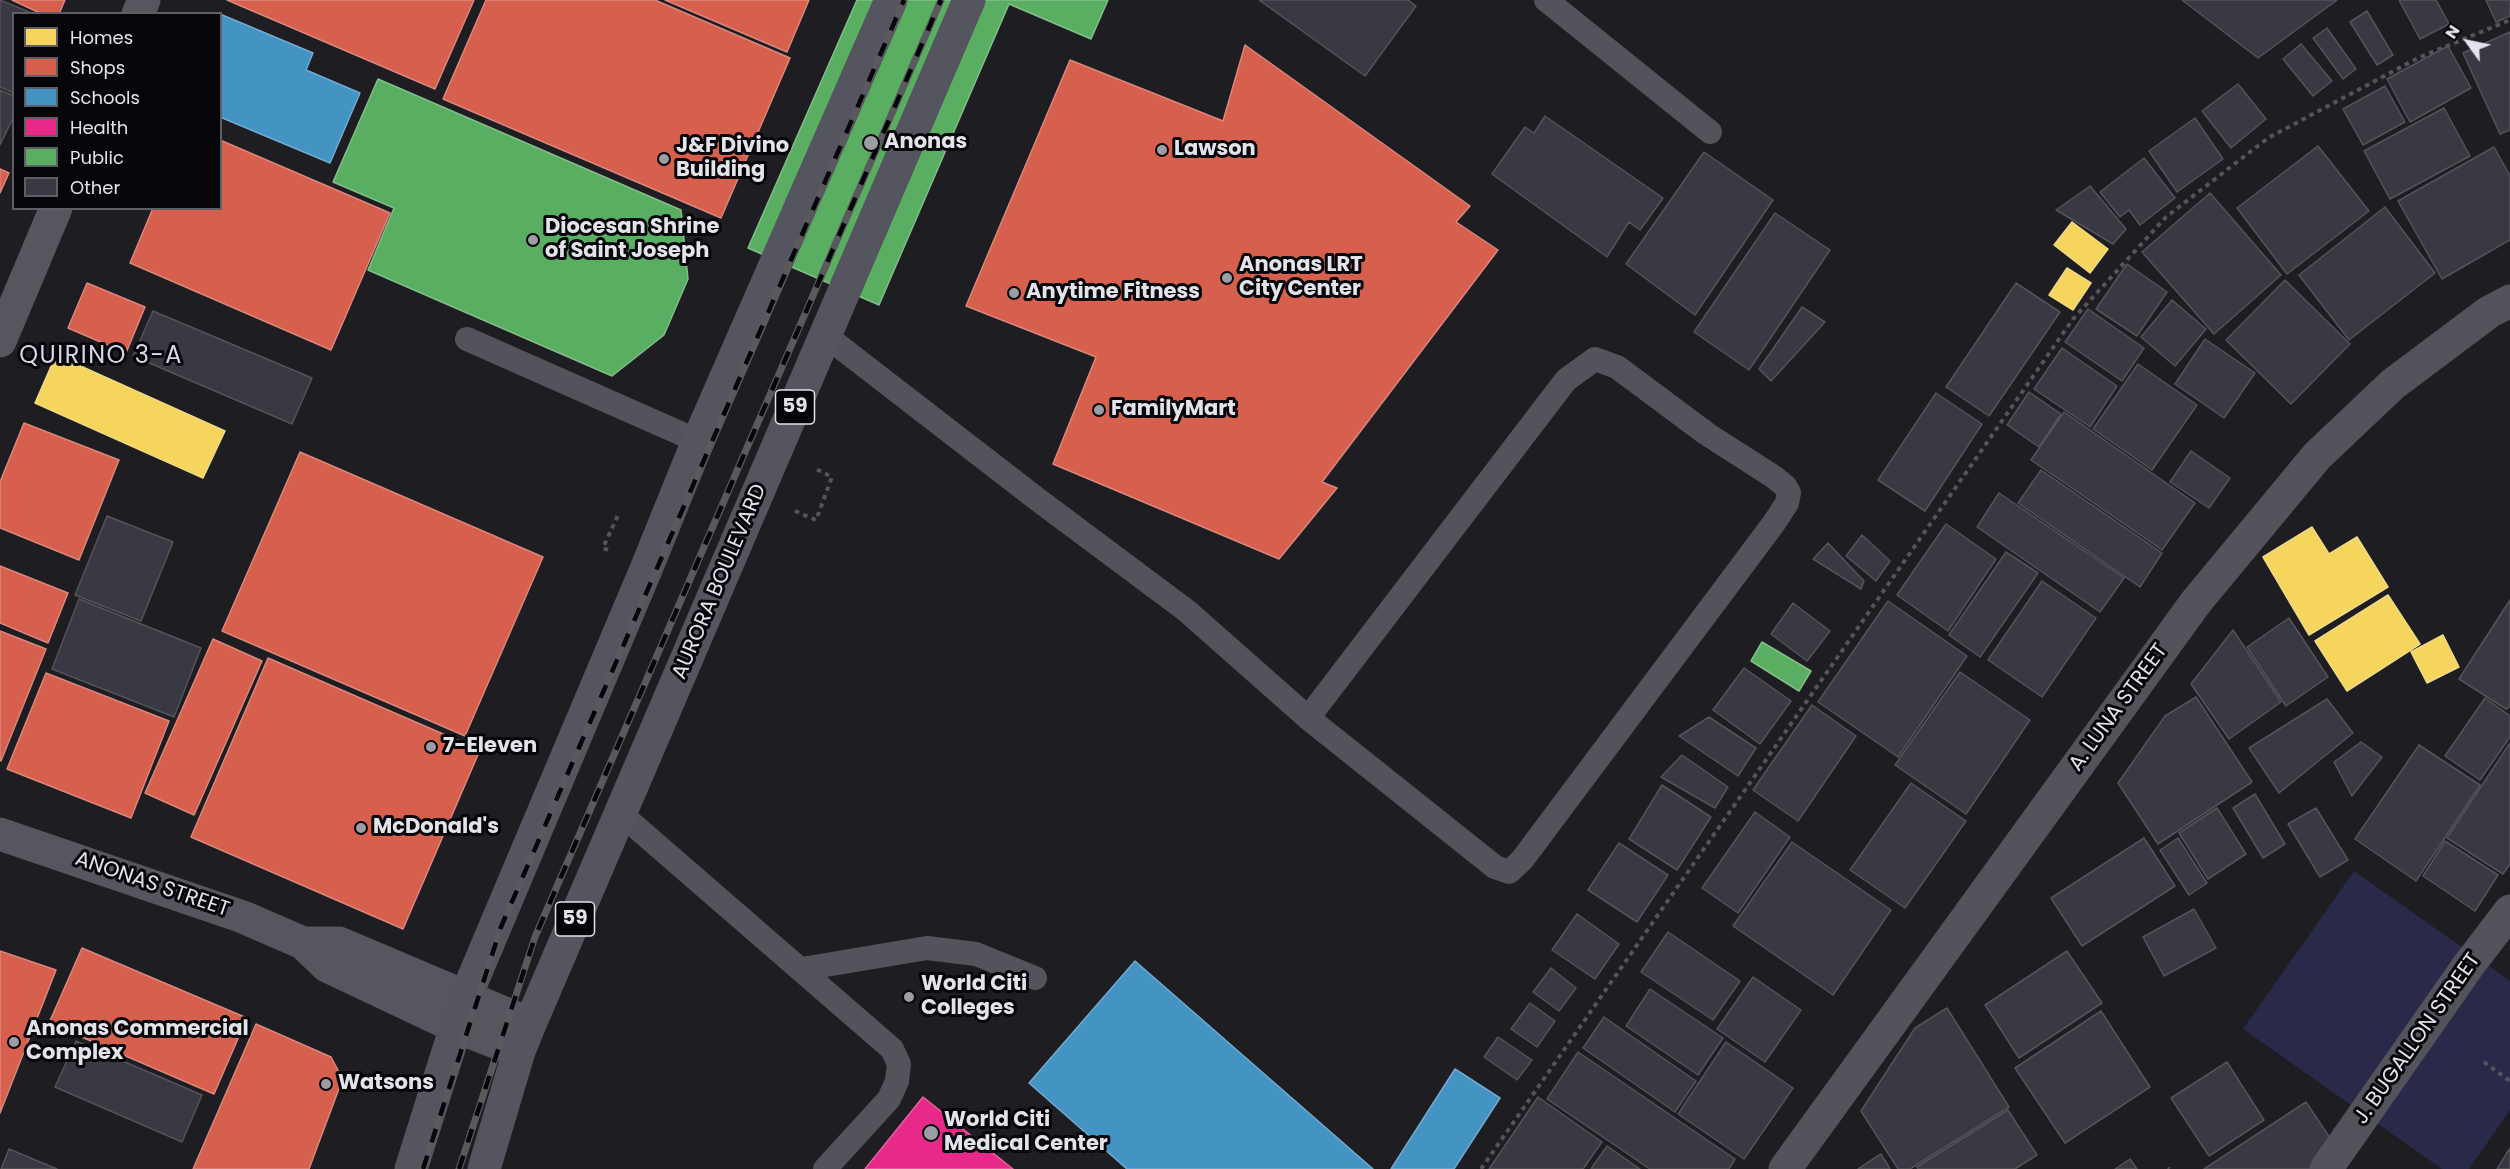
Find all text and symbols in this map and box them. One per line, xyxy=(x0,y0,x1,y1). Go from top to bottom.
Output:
legend xyxy=(12,12,222,210)
north arrow xyxy=(2438,12,2498,72)
text: N xyxy=(2440,21,2465,43)
text: Homes xyxy=(70,25,133,50)
text: Shops xyxy=(70,55,125,80)
text: Schools xyxy=(70,85,140,110)
text: Health xyxy=(70,115,128,140)
place label: Anonas xyxy=(884,130,967,156)
place label: J&F Divino Building xyxy=(676,134,789,184)
marker: Anonas xyxy=(862,134,880,152)
place label: Lawson xyxy=(1174,137,1256,163)
marker: Lawson xyxy=(1155,143,1169,157)
text: Public xyxy=(70,145,124,170)
marker: J&F Divino Building xyxy=(657,152,671,166)
text: Other xyxy=(70,175,120,200)
place label: Diocesan Shrine of Saint Joseph xyxy=(545,215,719,265)
marker: Diocesan Shrine of Saint Joseph xyxy=(526,233,540,247)
place label: Anonas LRT City Center xyxy=(1239,253,1363,303)
marker: Anonas LRT City Center xyxy=(1220,271,1234,285)
place label: Anytime Fitness xyxy=(1026,280,1200,306)
marker: Anytime Fitness xyxy=(1007,286,1021,300)
district label: QUIRINO 3-A xyxy=(19,343,183,371)
road number: 59 xyxy=(776,390,814,424)
place label: FamilyMart xyxy=(1111,397,1236,423)
marker: FamilyMart xyxy=(1092,403,1106,417)
street label: AURORA BOULEVARD xyxy=(667,481,773,683)
street label: A. LUNA STREET xyxy=(2064,639,2174,777)
place label: 7-Eleven xyxy=(443,734,537,760)
marker: 7-Eleven xyxy=(424,740,438,754)
place label: McDonald's xyxy=(373,815,499,841)
marker: McDonald's xyxy=(354,821,368,835)
street label: ANONAS STREET xyxy=(71,847,233,923)
road number: 59 xyxy=(556,902,594,936)
street label: J. BUGALLON STREET xyxy=(2349,949,2487,1129)
place label: World Citi Colleges xyxy=(921,972,1027,1022)
marker: World Citi Colleges xyxy=(902,990,916,1004)
place label: Anonas Commercial Complex xyxy=(26,1017,249,1067)
marker: Anonas Commercial Complex xyxy=(7,1035,21,1049)
place label: Watsons xyxy=(338,1071,434,1097)
marker: Watsons xyxy=(319,1077,333,1091)
place label: World Citi Medical Center xyxy=(944,1108,1108,1158)
marker: World Citi Medical Center xyxy=(922,1124,940,1142)

